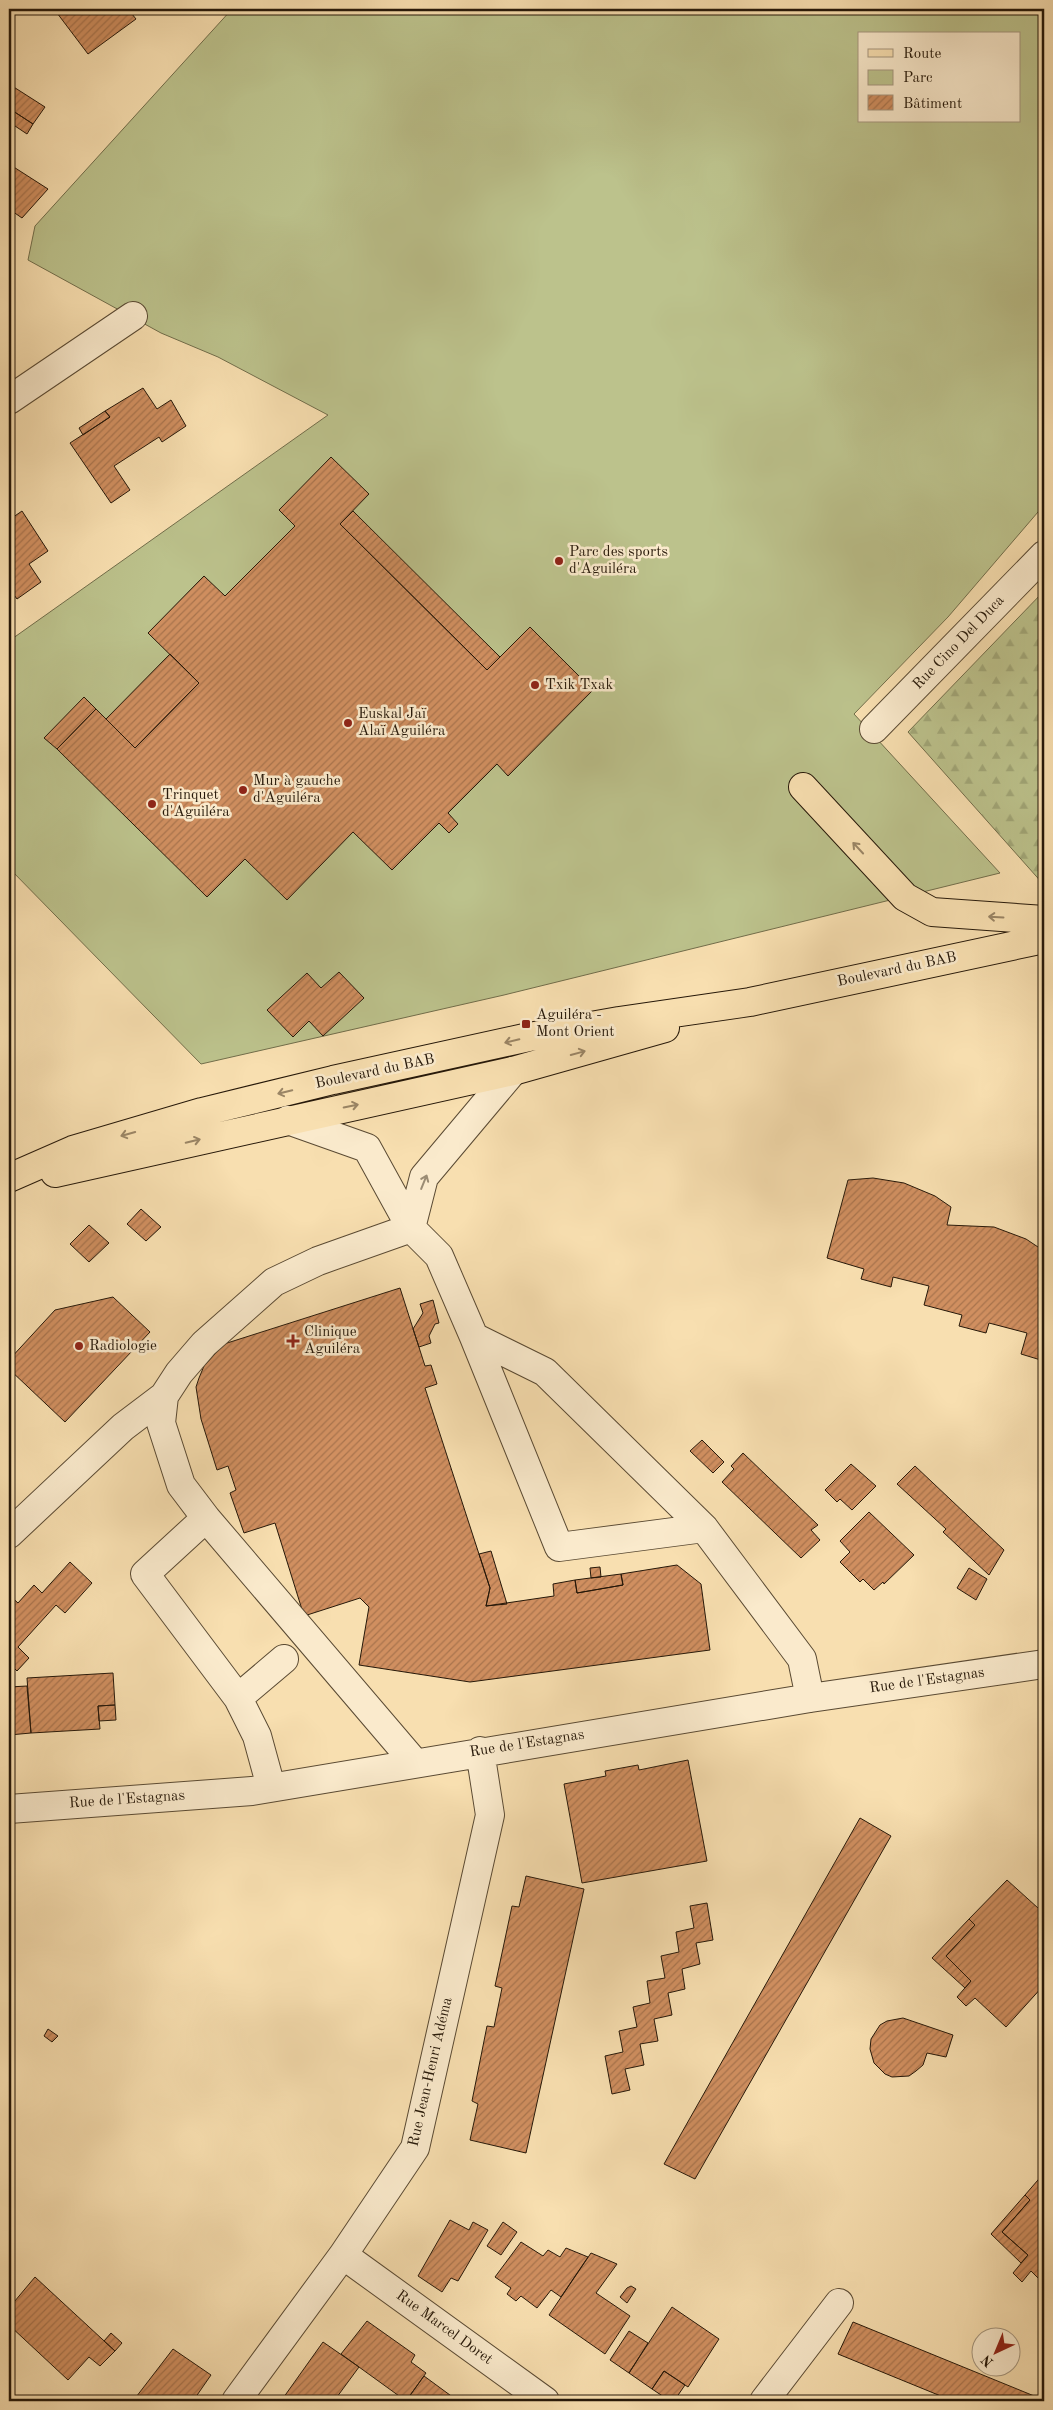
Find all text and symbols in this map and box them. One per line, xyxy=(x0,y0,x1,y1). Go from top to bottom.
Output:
legend xyxy=(858,32,1020,122)
text: Route xyxy=(903,47,941,62)
text: Parc xyxy=(903,71,933,86)
text: Bâtiment xyxy=(903,97,962,112)
place label: Parc des sports d'Aguiléra xyxy=(569,545,668,577)
marker: Parc des sports d'Aguiléra xyxy=(553,555,565,567)
street label: Rue Cino Del Duca xyxy=(910,593,1008,693)
place label: Txik Txak xyxy=(545,678,613,693)
marker: Txik Txak xyxy=(529,679,541,691)
place label: Euskal Jaï Alaï Aguiléra xyxy=(358,707,446,739)
marker: Euskal Jaï Alaï Aguiléra xyxy=(342,717,354,729)
place label: Mur à gauche d'Aguiléra xyxy=(253,774,341,806)
marker: Mur à gauche d'Aguiléra xyxy=(237,784,249,796)
place label: Trinquet d'Aguiléra xyxy=(162,788,230,820)
marker: Trinquet d'Aguiléra xyxy=(146,798,158,810)
one-way arrow xyxy=(852,841,864,854)
one-way arrow xyxy=(988,912,1004,921)
street label: Boulevard du BAB xyxy=(836,950,958,990)
place label: Aguiléra - Mont Orient xyxy=(536,1008,615,1040)
marker: Aguiléra - Mont Orient xyxy=(520,1018,532,1030)
one-way arrow xyxy=(504,1037,520,1046)
one-way arrow xyxy=(569,1048,585,1058)
street label: Boulevard du BAB xyxy=(314,1052,436,1092)
one-way arrow xyxy=(277,1088,293,1097)
one-way arrow xyxy=(343,1101,359,1110)
one-way arrow xyxy=(120,1129,136,1139)
one-way arrow xyxy=(184,1136,200,1145)
one-way arrow xyxy=(420,1175,429,1190)
place label: Clinique Aguiléra xyxy=(304,1325,361,1357)
marker: Clinique Aguiléra xyxy=(286,1334,300,1348)
place label: Radiologie xyxy=(89,1339,157,1354)
marker: Radiologie xyxy=(73,1340,85,1352)
street label: Rue de l'Estagnas xyxy=(868,1665,986,1697)
street label: Rue de l'Estagnas xyxy=(469,1728,585,1760)
street label: Rue de l'Estagnas xyxy=(69,1788,185,1812)
street label: Rue Jean-Henri Adéma xyxy=(407,1995,456,2148)
street label: Rue Marcel Doret xyxy=(393,2288,495,2368)
north arrow xyxy=(970,2328,1020,2378)
text: N xyxy=(979,2352,996,2369)

